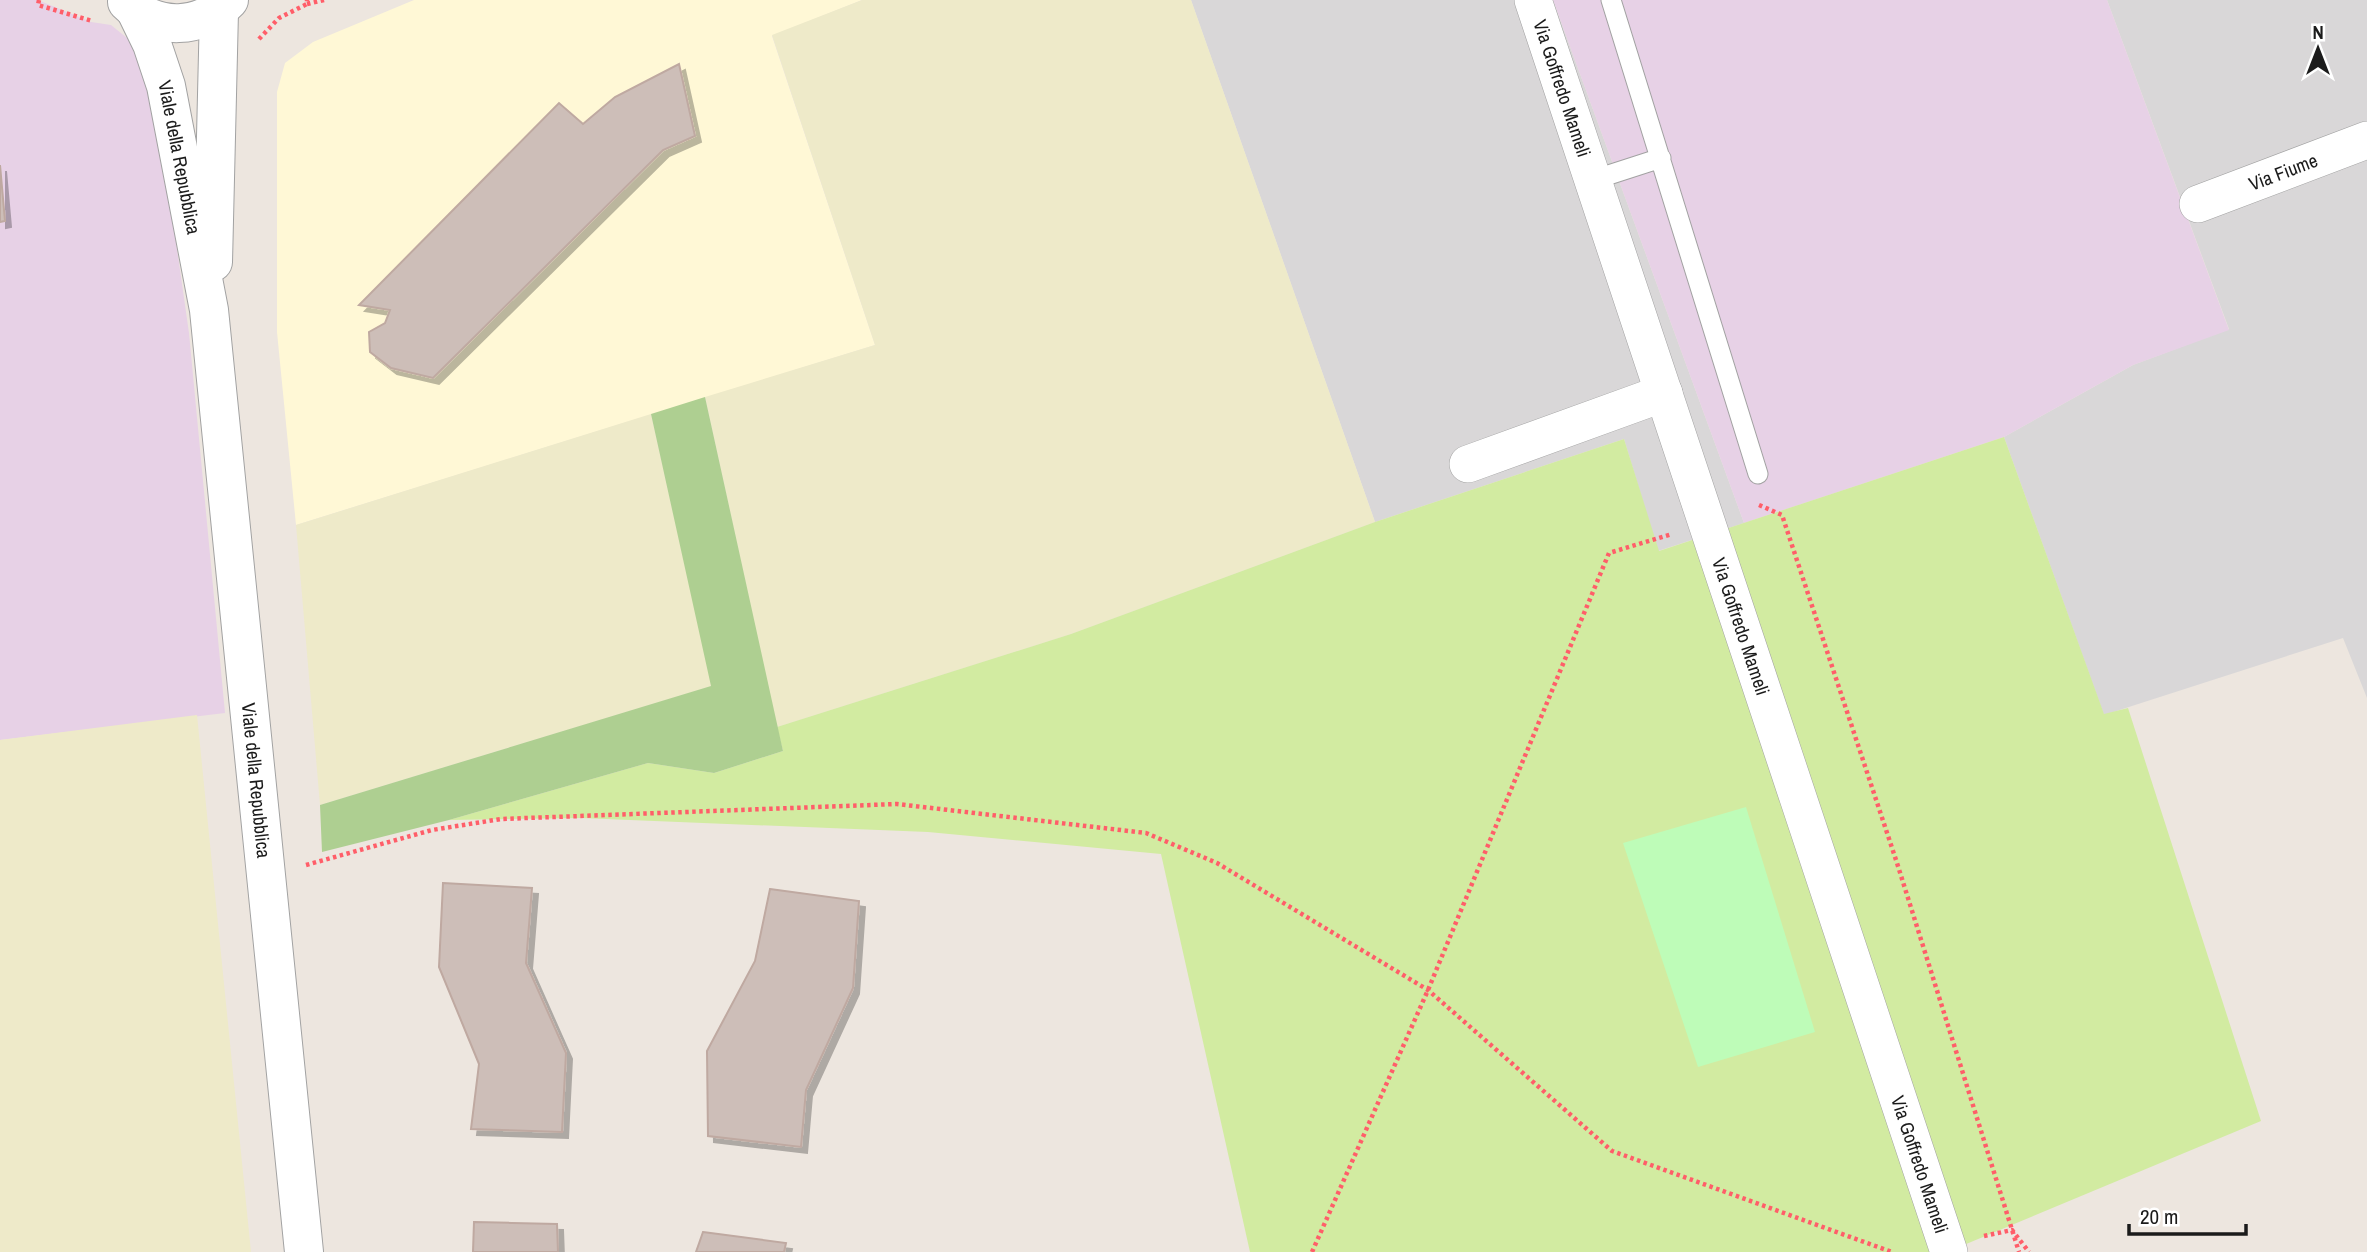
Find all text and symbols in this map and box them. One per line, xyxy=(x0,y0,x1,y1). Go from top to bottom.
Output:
north arrow xyxy=(2283,14,2353,84)
street label: Via Goffredo Mameli xyxy=(1527,16,1597,160)
text: N xyxy=(2312,19,2324,45)
street label: Viale della Repubblica xyxy=(152,77,207,237)
street label: Via Fiume xyxy=(2245,147,2321,197)
street label: Via Goffredo Mameli xyxy=(1706,554,1776,698)
street label: Viale della Repubblica xyxy=(236,702,277,859)
street label: Via Goffredo Mameli xyxy=(1885,1092,1955,1237)
scale bar xyxy=(2129,1192,2246,1236)
text: 20 m xyxy=(2140,1202,2178,1231)

